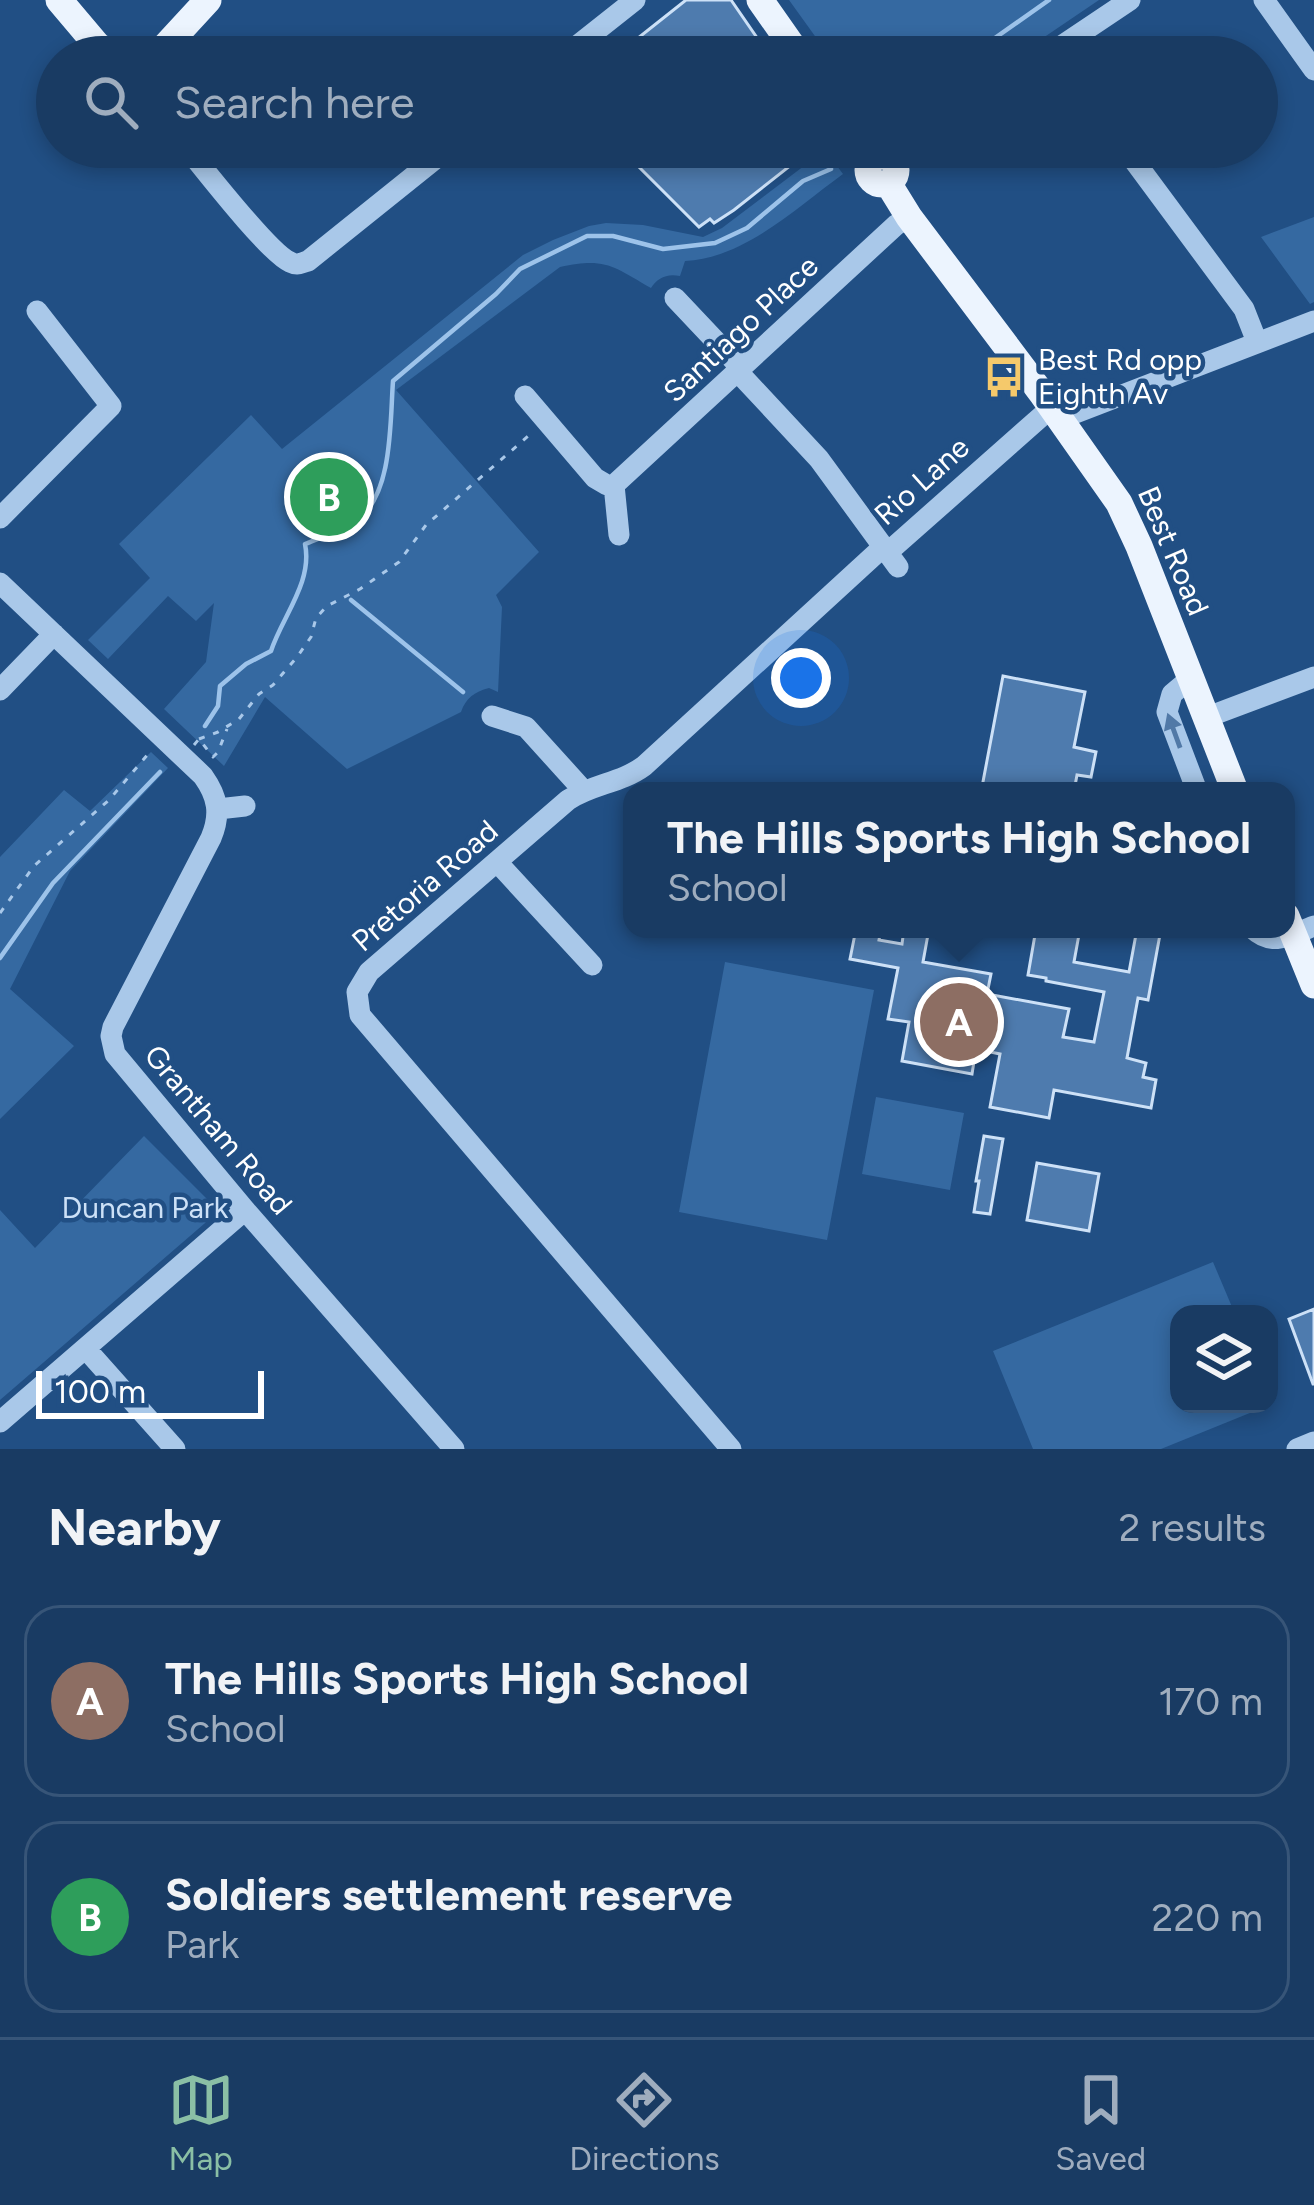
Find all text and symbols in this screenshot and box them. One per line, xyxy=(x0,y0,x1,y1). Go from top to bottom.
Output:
search box xyxy=(36,36,1278,168)
icon: search xyxy=(78,69,144,135)
text: Search here xyxy=(174,75,414,129)
street label: Santiago Place xyxy=(656,247,826,410)
place label: Best Rd opp Eighth Av xyxy=(1038,341,1202,412)
bus stop icon: Best Rd opp Eighth Av xyxy=(981,354,1027,400)
street label: Rio Lane xyxy=(867,429,977,533)
pin: B xyxy=(290,452,368,542)
street label: Best Road xyxy=(1130,481,1217,621)
your location xyxy=(771,648,831,708)
one-way arrow xyxy=(1164,713,1182,749)
popup xyxy=(623,782,1295,938)
text: The Hills Sports High School xyxy=(667,810,1251,864)
street label: Pretoria Road xyxy=(344,812,505,959)
text: School xyxy=(667,864,788,911)
pin: A xyxy=(920,977,998,1067)
street label: Grantham Road xyxy=(137,1037,300,1222)
park label: Duncan Park xyxy=(62,1189,229,1226)
map controls xyxy=(1170,1305,1278,1413)
button: layers xyxy=(1170,1305,1278,1413)
scale bar xyxy=(36,1365,264,1418)
text: 100 m xyxy=(54,1372,146,1411)
text: Nearby xyxy=(48,1497,221,1558)
text: 2 results xyxy=(1119,1504,1266,1551)
text: The Hills Sports High School xyxy=(165,1651,749,1705)
text: A xyxy=(76,1678,104,1725)
text: 170 m xyxy=(1158,1678,1263,1725)
text: School xyxy=(165,1705,286,1752)
text: Soldiers settlement reserve xyxy=(165,1867,733,1921)
text: B xyxy=(78,1894,102,1941)
text: 220 m xyxy=(1152,1894,1263,1941)
text: Park xyxy=(165,1921,239,1968)
tab: Map xyxy=(168,2067,234,2178)
tab: Directions xyxy=(569,2067,720,2178)
tab: Saved xyxy=(1055,2067,1146,2178)

